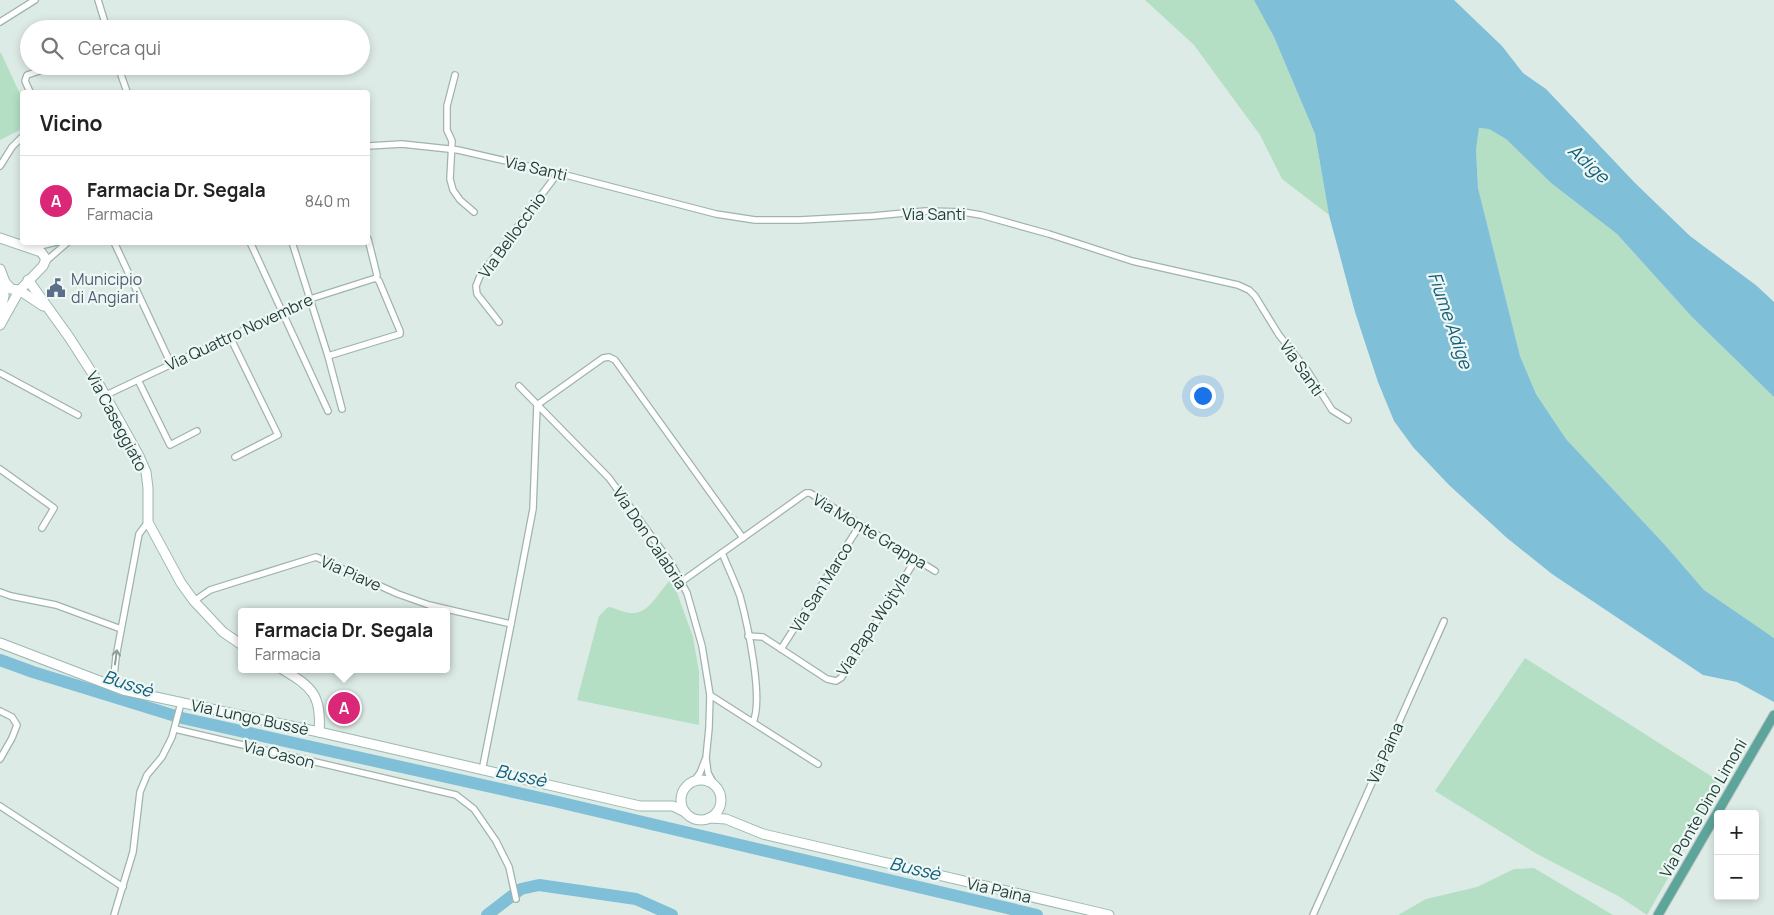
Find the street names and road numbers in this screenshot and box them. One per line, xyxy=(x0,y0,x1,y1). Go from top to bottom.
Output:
street label: Via Santi xyxy=(503,150,569,186)
street label: Via Bellocchio xyxy=(473,188,551,282)
street label: Via Santi xyxy=(902,203,966,225)
street label: Via Quattro Novembre xyxy=(162,288,316,376)
street label: Via Santi xyxy=(1275,336,1329,400)
street label: Via Caseggiato xyxy=(81,367,153,475)
street label: Via Don Calabria xyxy=(608,483,692,593)
street label: Via Monte Grappa xyxy=(809,488,931,574)
street label: Via San Marco xyxy=(784,538,858,636)
street label: Via Piave xyxy=(317,550,385,596)
street label: Via Papa Wojtyla xyxy=(831,568,915,680)
street label: Via Lungo Bussè xyxy=(189,694,311,740)
street label: Via Paina xyxy=(1362,719,1408,787)
street label: Via Ponte Dino Limoni xyxy=(1654,734,1752,882)
street label: Via Cason xyxy=(241,735,317,773)
street label: Via Paina xyxy=(965,872,1033,908)

